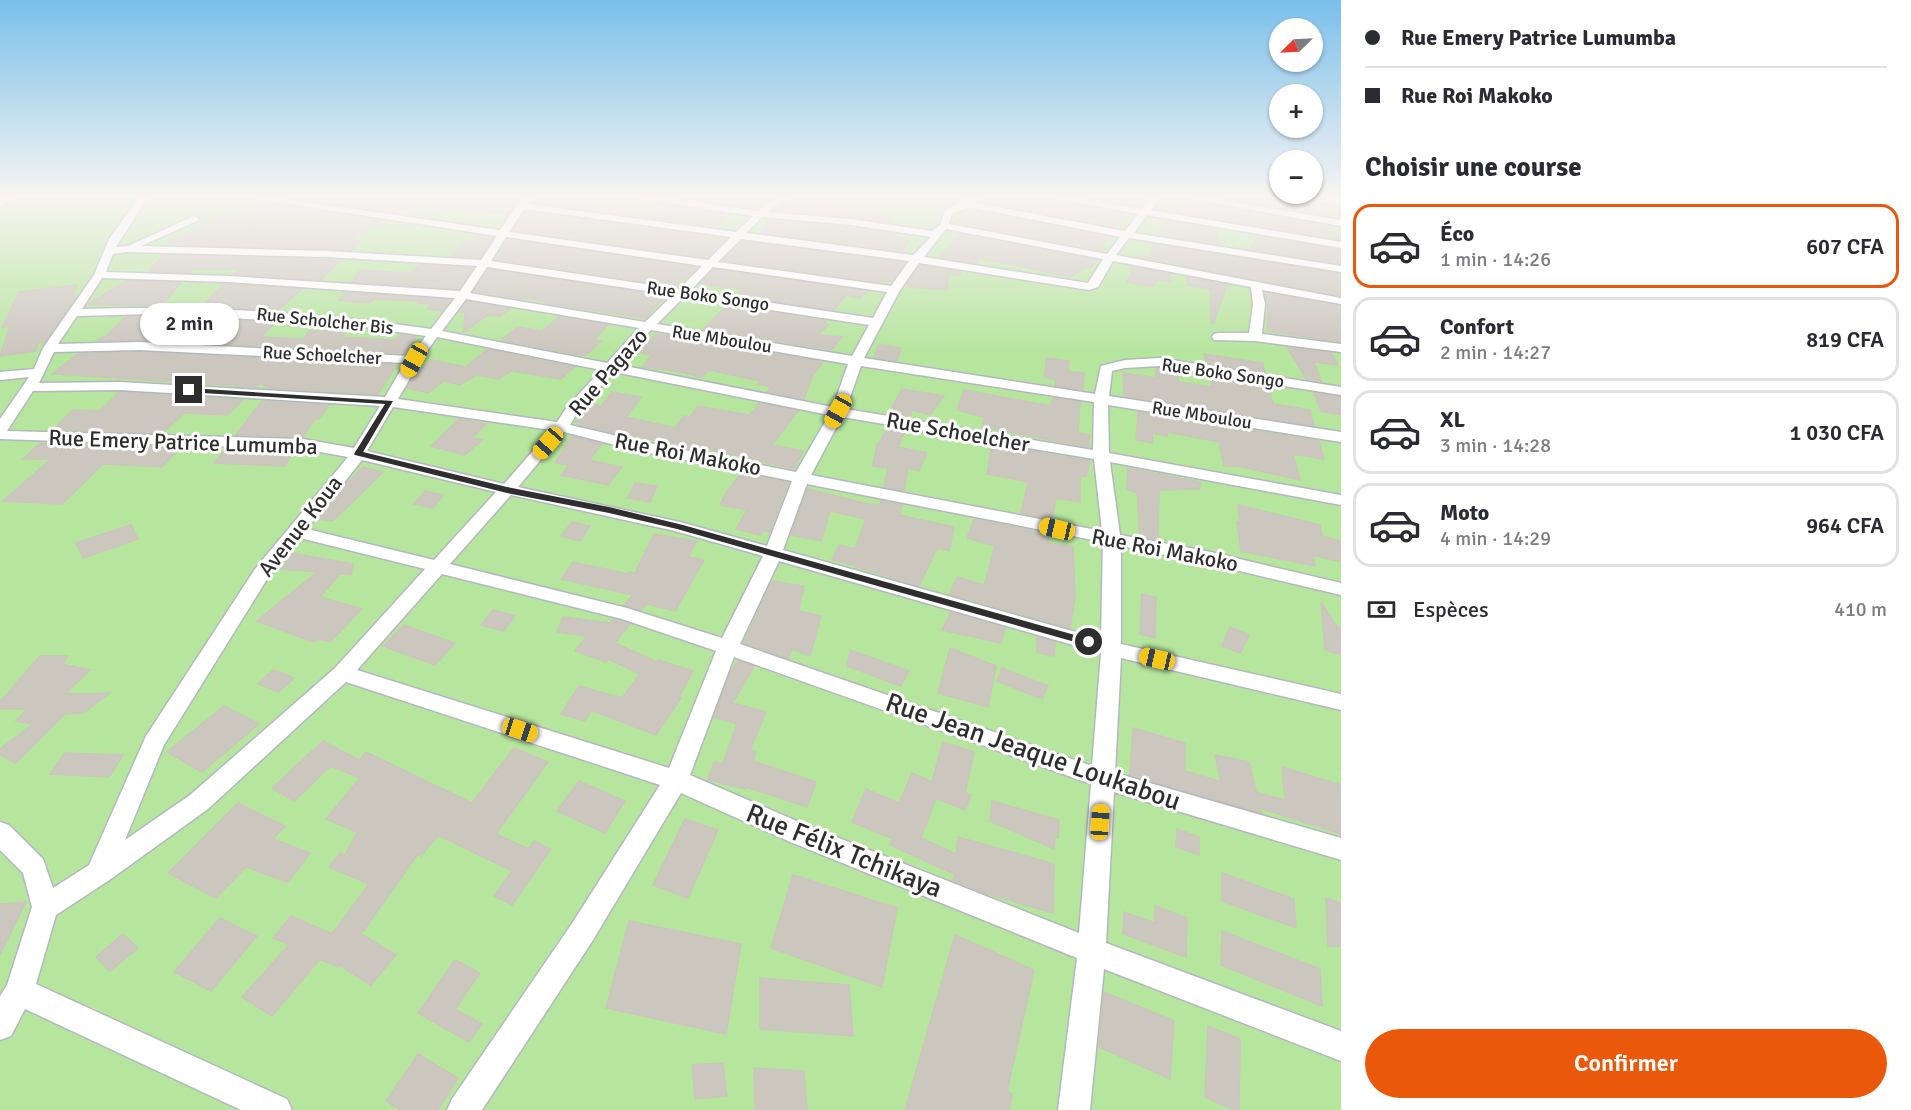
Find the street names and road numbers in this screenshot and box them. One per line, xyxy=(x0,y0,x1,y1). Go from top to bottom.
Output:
street label: Rue Boko Songo xyxy=(645,277,771,315)
street label: Rue Scholcher Bis xyxy=(255,303,395,339)
street label: Rue Mboulou xyxy=(671,320,773,358)
street label: Rue Pagazo xyxy=(563,323,653,421)
street label: Rue Schoelcher xyxy=(262,341,382,369)
street label: Rue Boko Songo xyxy=(1160,354,1286,392)
street label: Rue Mboulou xyxy=(1151,396,1253,434)
street label: Rue Schoelcher xyxy=(884,406,1032,458)
street label: Rue Emery Patrice Lumumba xyxy=(48,424,318,460)
street label: Rue Roi Makoko xyxy=(612,427,764,481)
street label: Avenue Koua xyxy=(252,470,348,582)
street label: Rue Roi Makoko xyxy=(1089,523,1241,577)
street label: Rue Jean Jeaque Loukabou xyxy=(881,686,1185,818)
street label: Rue Félix Tchikaya xyxy=(741,797,947,905)

